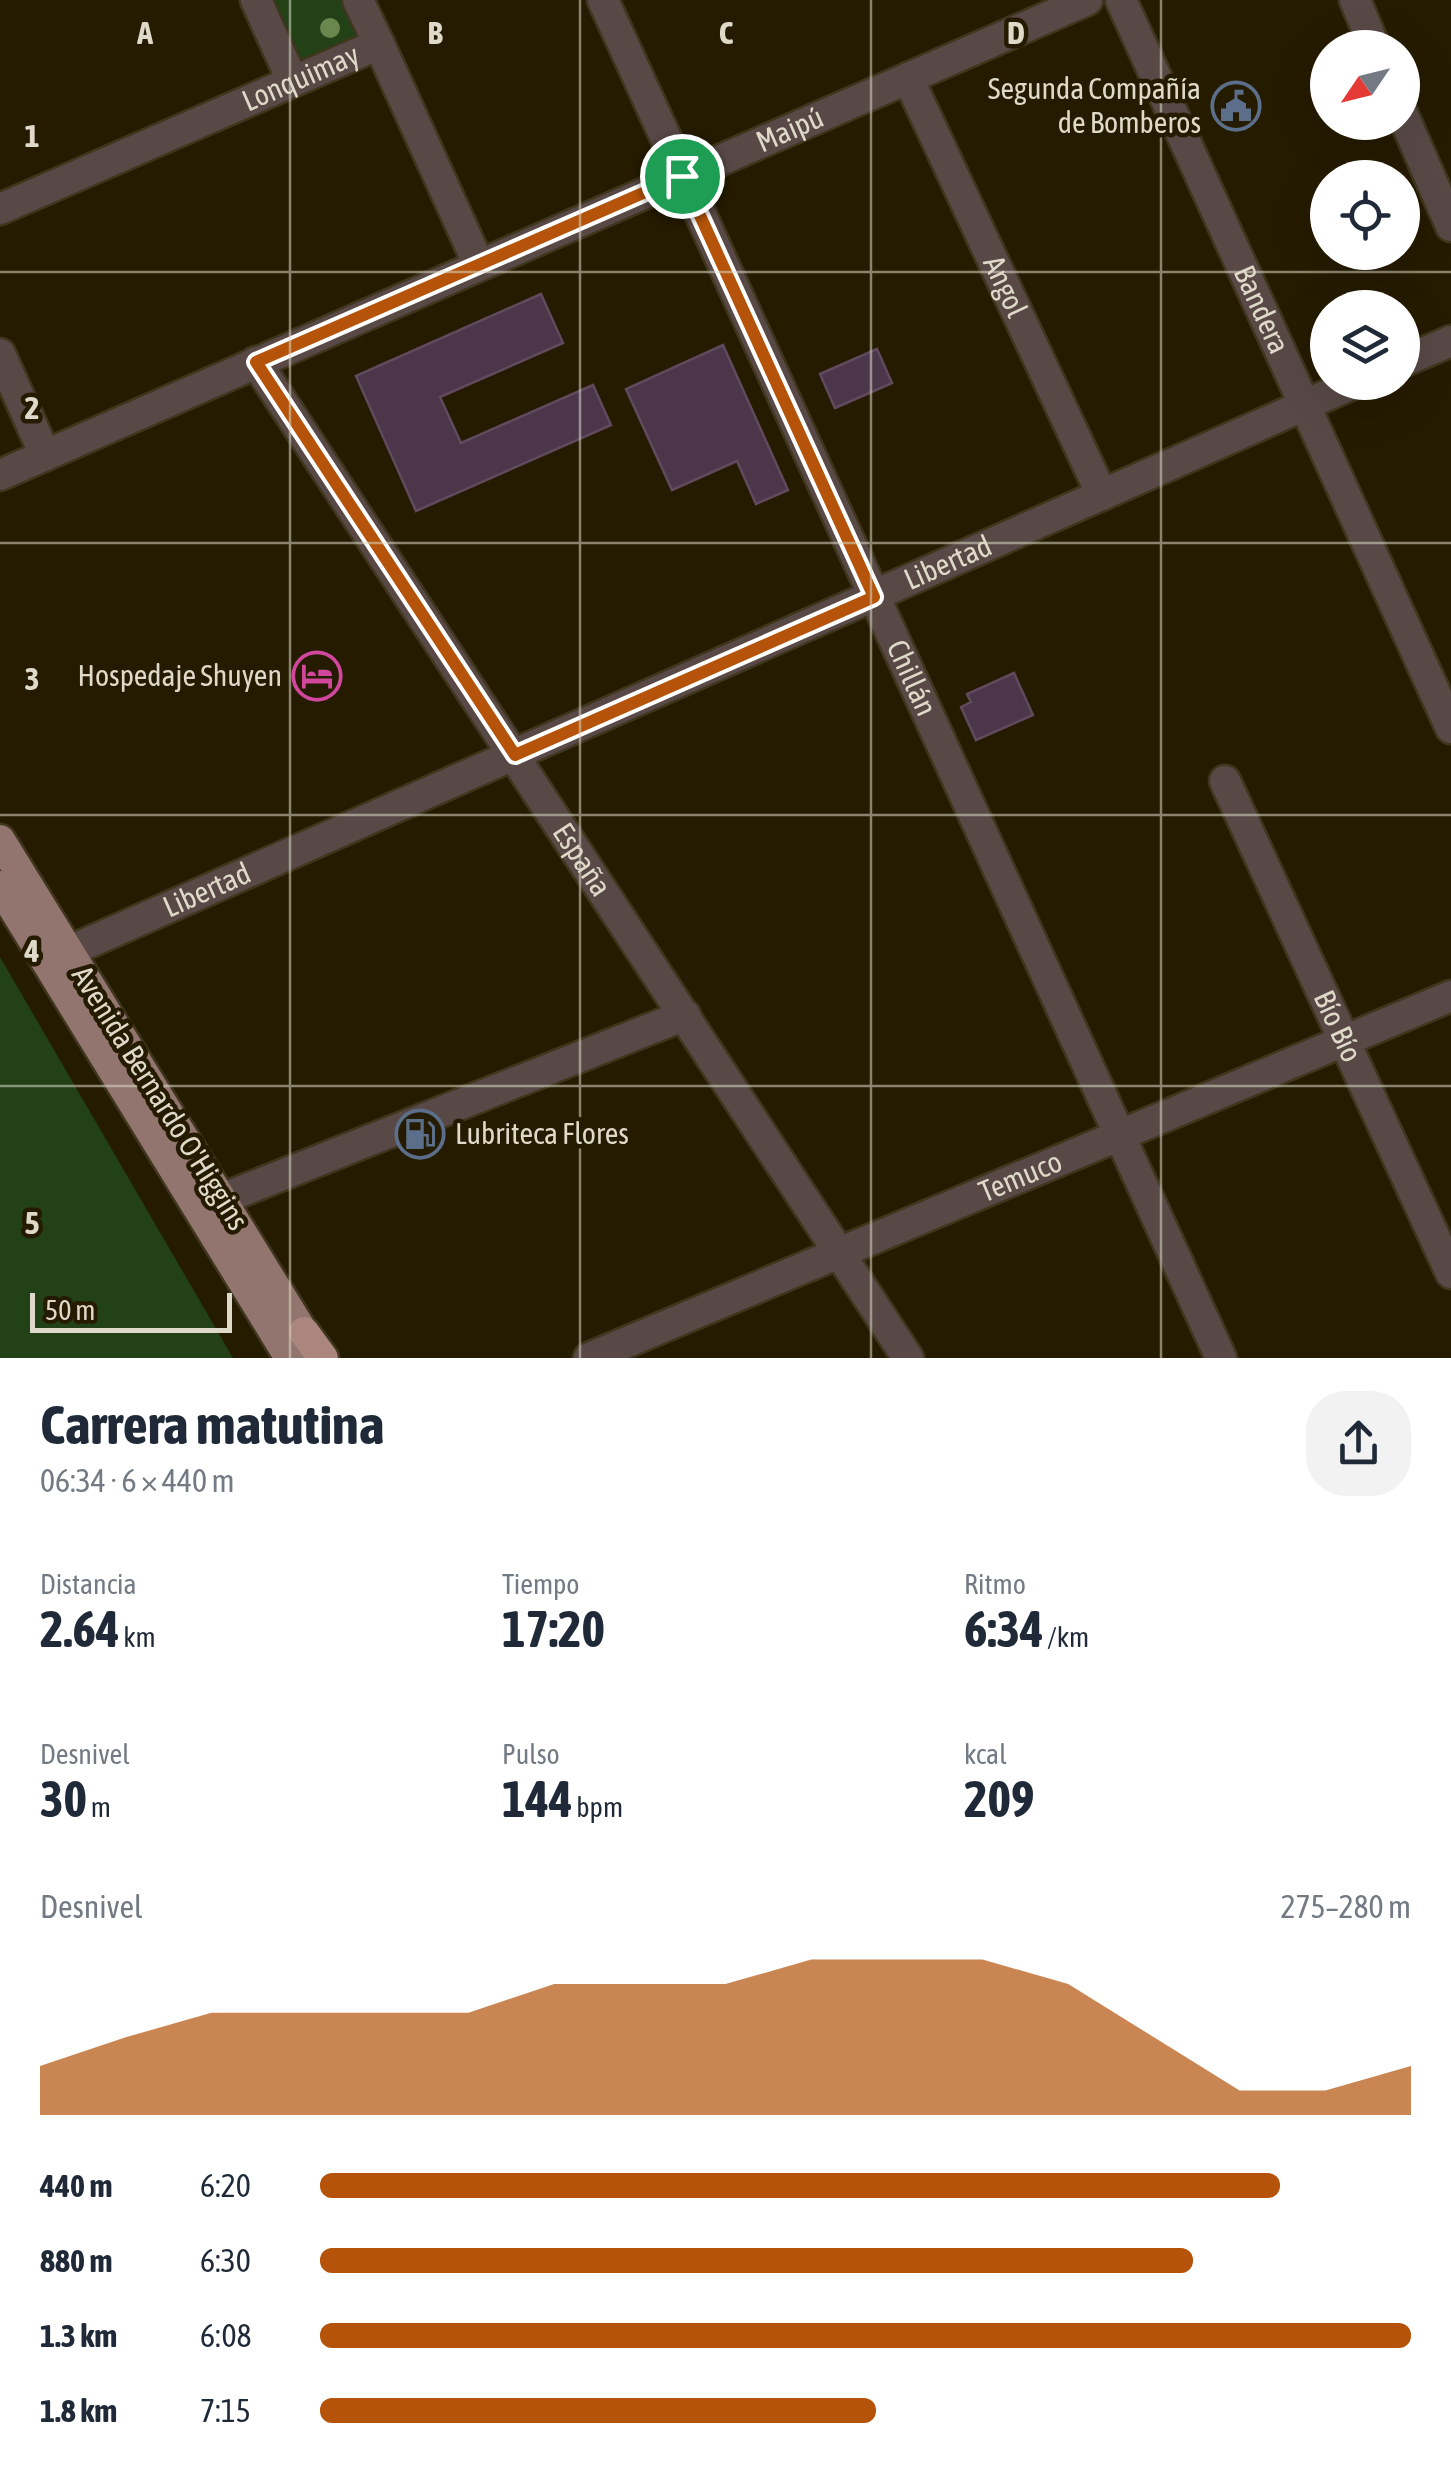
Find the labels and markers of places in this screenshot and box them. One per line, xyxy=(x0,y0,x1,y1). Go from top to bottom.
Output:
place label: Segunda Compañía de Bomberos xyxy=(988,71,1201,139)
public building icon: Segunda Compañía de Bomberos xyxy=(1210,80,1262,132)
pin xyxy=(640,134,725,219)
hotel icon: Hospedaje Shuyen xyxy=(291,650,343,702)
place label: Hospedaje Shuyen xyxy=(78,658,282,692)
fuel station icon: Lubriteca Flores xyxy=(394,1108,446,1160)
place label: Lubriteca Flores xyxy=(455,1116,629,1150)

